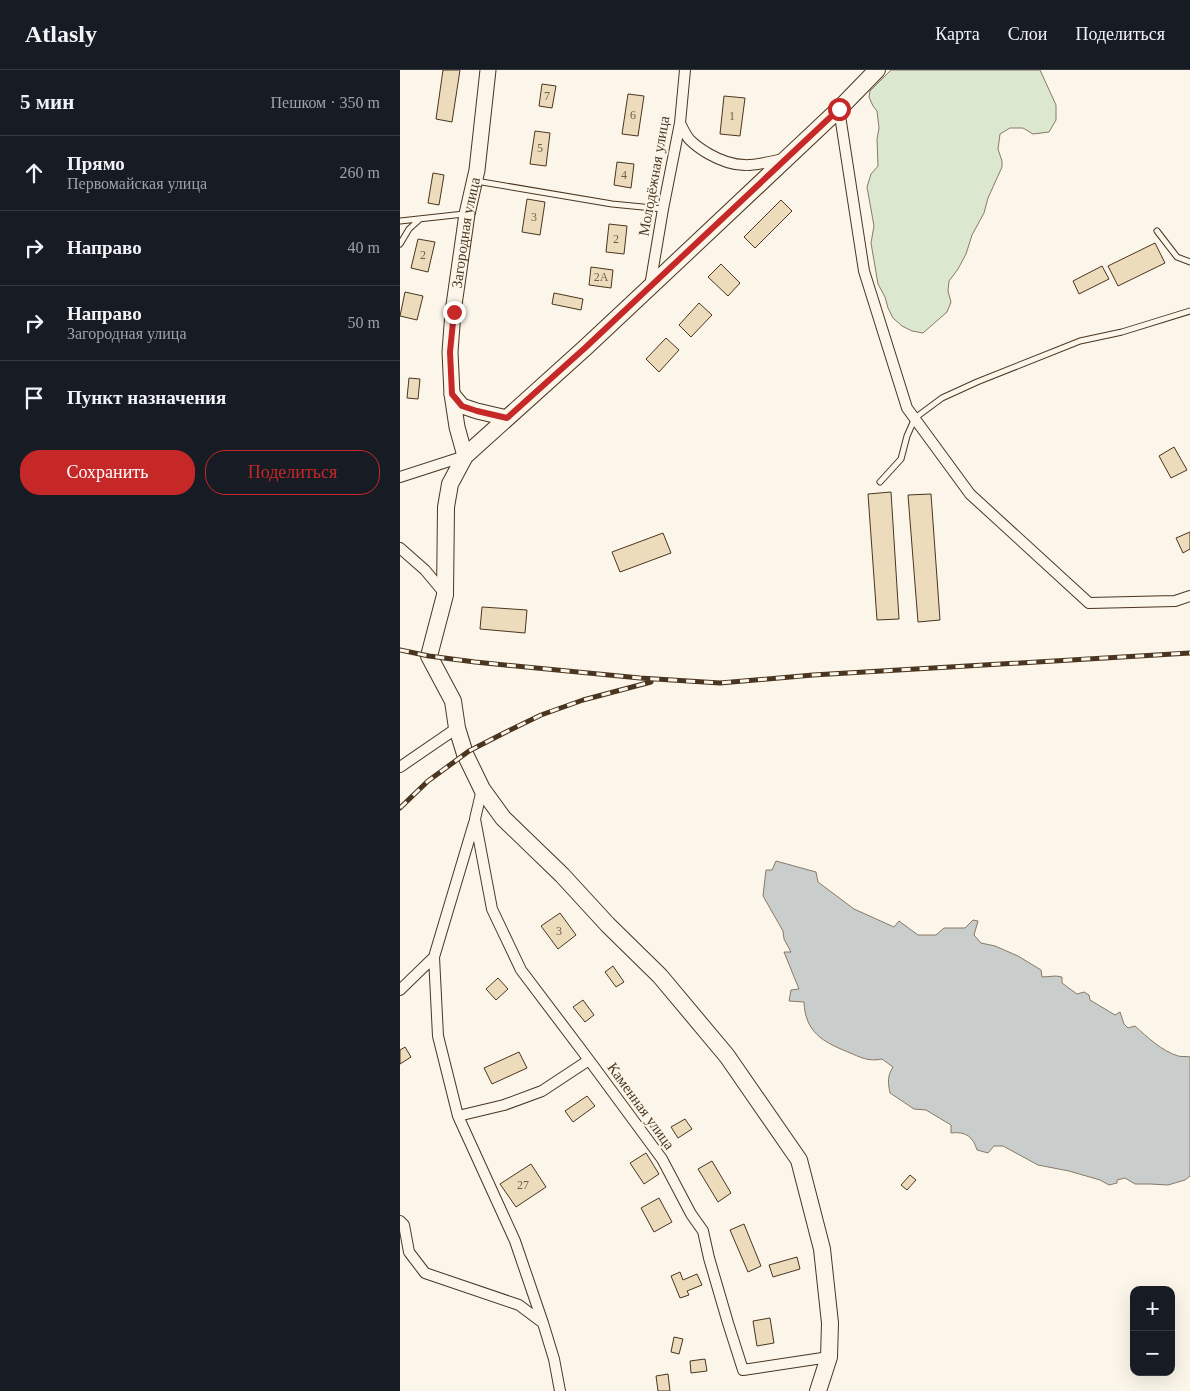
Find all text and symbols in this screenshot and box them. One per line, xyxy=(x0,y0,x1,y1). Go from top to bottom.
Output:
text: Atlasly xyxy=(25,21,97,47)
text: Карта xyxy=(935,24,980,44)
text: Слои xyxy=(1008,24,1047,44)
text: Поделиться xyxy=(1075,24,1165,44)
house number: 7 xyxy=(544,89,550,103)
text: 5 мин xyxy=(20,90,74,114)
text: Пешком · 350 m xyxy=(270,94,380,111)
route start xyxy=(828,98,851,121)
house number: 6 xyxy=(630,108,636,122)
house number: 1 xyxy=(729,109,735,123)
street label: Молодёжная улица xyxy=(636,114,673,237)
house number: 5 xyxy=(537,141,543,155)
text: Прямо xyxy=(67,153,125,174)
icon: ahead xyxy=(20,159,48,187)
text: 260 m xyxy=(340,164,380,181)
house number: 4 xyxy=(621,168,627,182)
text: Первомайская улица xyxy=(67,175,207,192)
street label: Загородная улица xyxy=(449,175,483,289)
house number: 3 xyxy=(531,210,537,224)
house number: 2 xyxy=(613,232,619,246)
icon: right xyxy=(20,234,48,262)
text: Направо xyxy=(67,237,142,258)
text: 40 m xyxy=(348,239,380,256)
house number: 2 xyxy=(420,248,426,262)
house number: 2А xyxy=(594,270,609,284)
route end xyxy=(443,301,466,324)
text: Направо xyxy=(67,303,142,324)
icon: right xyxy=(20,309,48,337)
text: 50 m xyxy=(348,314,380,331)
text: Загородная улица xyxy=(67,325,187,342)
icon: arrive xyxy=(20,384,48,412)
text: Пункт назначения xyxy=(67,387,226,408)
button: Сохранить xyxy=(20,450,195,495)
button: Поделиться xyxy=(205,450,380,495)
house number: 3 xyxy=(556,924,562,938)
street label: Каменная улица xyxy=(604,1060,678,1153)
house number: 27 xyxy=(517,1178,529,1192)
map controls xyxy=(1130,1286,1175,1376)
button: + xyxy=(1130,1286,1175,1331)
button: − xyxy=(1130,1331,1175,1376)

